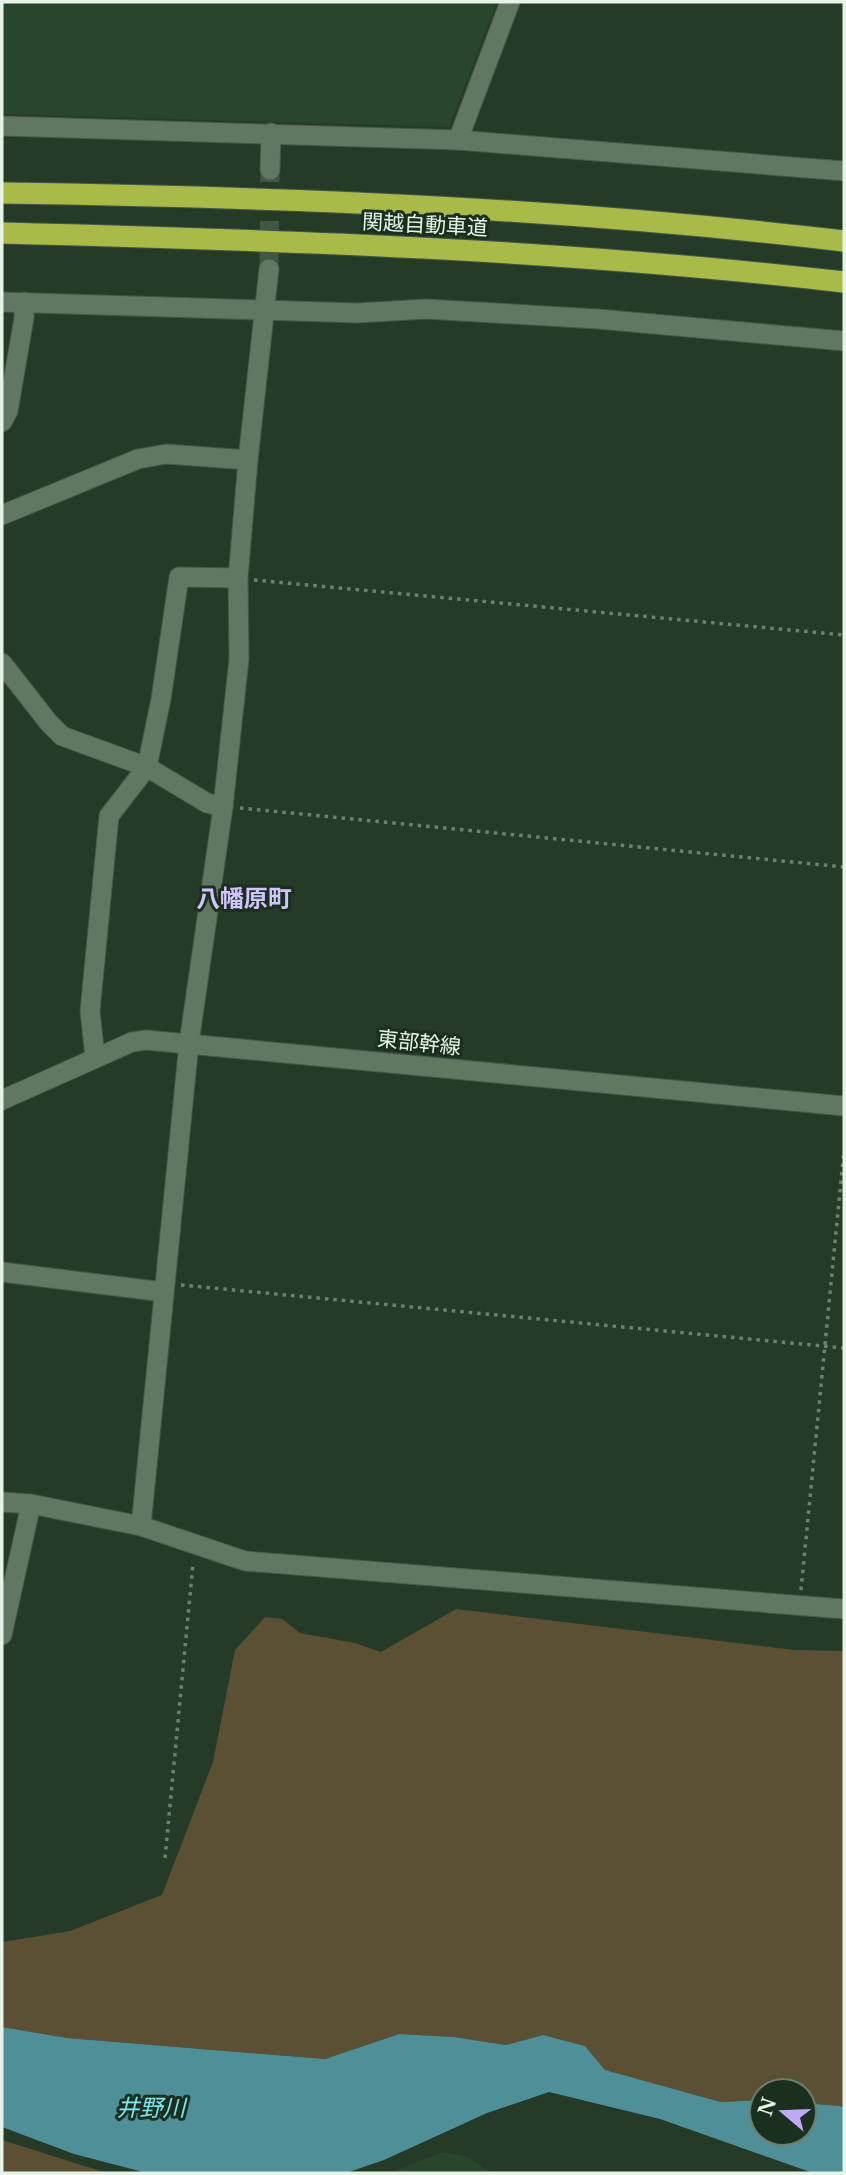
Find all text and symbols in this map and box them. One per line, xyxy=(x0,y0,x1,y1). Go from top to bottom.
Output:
street label: 関越自動車道 xyxy=(361,209,489,241)
district label: 八幡原町 xyxy=(196,884,292,913)
street label: 東部幹線 xyxy=(376,1026,462,1060)
north arrow xyxy=(748,2077,818,2147)
water label: 井野川 xyxy=(117,2094,189,2122)
text: N xyxy=(754,2094,781,2119)

